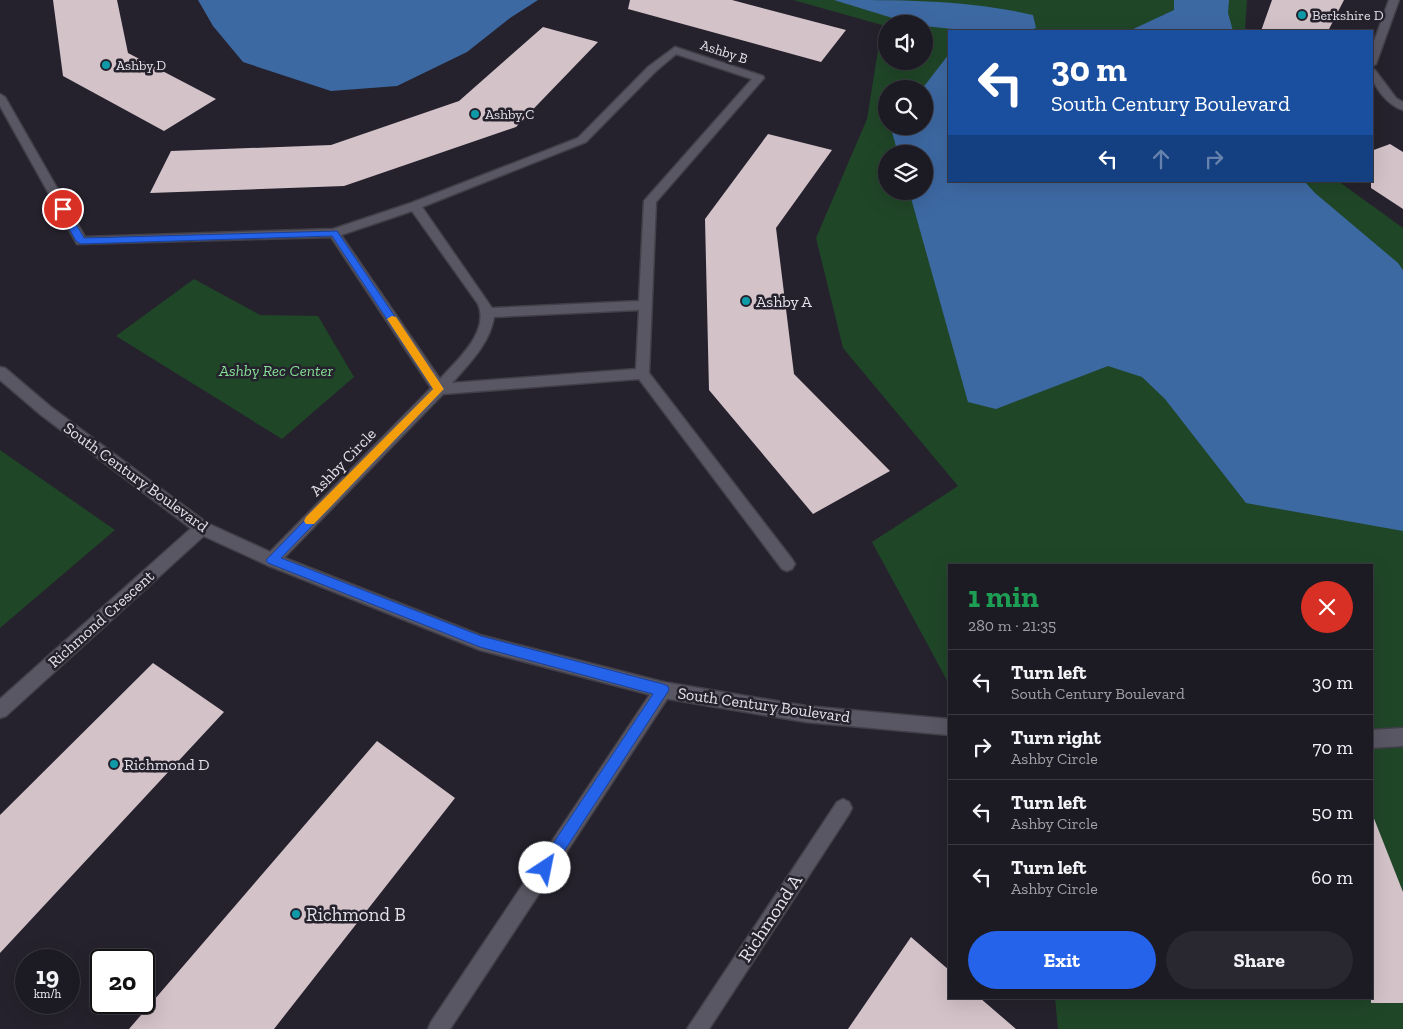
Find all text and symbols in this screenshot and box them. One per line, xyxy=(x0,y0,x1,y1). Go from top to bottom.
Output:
place label: Berkshire D xyxy=(1312,7,1384,24)
marker: Berkshire D xyxy=(1296,9,1308,21)
map controls xyxy=(878,15,933,200)
button: sound xyxy=(878,15,933,70)
street label: Ashby B xyxy=(698,36,750,68)
text: 30 m xyxy=(1051,48,1127,90)
icon: left xyxy=(968,50,1033,115)
place label: Ashby D xyxy=(116,57,166,74)
marker: Ashby D xyxy=(100,59,112,71)
button: search xyxy=(878,80,933,135)
text: South Century Boulevard xyxy=(1051,90,1290,117)
place label: Ashby C xyxy=(485,106,534,123)
marker: Ashby C xyxy=(469,108,481,120)
button: layers xyxy=(878,145,933,200)
icon: left xyxy=(1094,145,1122,173)
icon: ahead xyxy=(1147,145,1175,173)
icon: right xyxy=(1200,145,1228,173)
pin xyxy=(42,188,84,230)
icon: arrive xyxy=(49,195,77,223)
place label: Ashby A xyxy=(756,292,813,311)
marker: Ashby A xyxy=(740,295,752,307)
park label: Ashby Rec Center xyxy=(218,361,334,380)
street label: South Century Boulevard xyxy=(60,418,212,536)
street label: Ashby Circle xyxy=(306,424,380,500)
street label: Richmond Crescent xyxy=(44,566,158,672)
text: 1 min xyxy=(968,579,1039,615)
button: close xyxy=(1301,581,1353,633)
text: 280 m · 21:35 xyxy=(968,616,1056,635)
text: Turn left xyxy=(1011,661,1086,684)
icon: left xyxy=(968,668,996,696)
text: 30 m xyxy=(1312,671,1353,694)
street label: South Century Boulevard xyxy=(677,683,852,727)
text: South Century Boulevard xyxy=(1011,684,1185,703)
text: Turn right xyxy=(1011,726,1101,749)
icon: right xyxy=(968,733,996,761)
text: 70 m xyxy=(1312,736,1353,759)
text: Ashby Circle xyxy=(1011,749,1098,768)
place label: Richmond D xyxy=(124,755,210,774)
marker: Richmond D xyxy=(108,758,120,770)
text: Turn left xyxy=(1011,791,1086,814)
icon: left xyxy=(968,798,996,826)
text: 50 m xyxy=(1312,801,1353,824)
text: Ashby Circle xyxy=(1011,814,1098,833)
position arrow xyxy=(518,841,570,893)
text: Turn left xyxy=(1011,856,1086,879)
icon: left xyxy=(968,863,996,891)
text: 60 m xyxy=(1311,866,1353,889)
street label: Richmond A xyxy=(733,869,807,966)
text: Ashby Circle xyxy=(1011,879,1098,898)
place label: Richmond B xyxy=(306,903,406,926)
marker: Richmond B xyxy=(290,908,302,920)
button: Exit xyxy=(968,931,1156,989)
button: Share xyxy=(1166,931,1353,989)
speed limit sign: 20 xyxy=(90,949,155,1014)
text: 19 xyxy=(36,960,59,990)
text: km/h xyxy=(34,987,61,1001)

